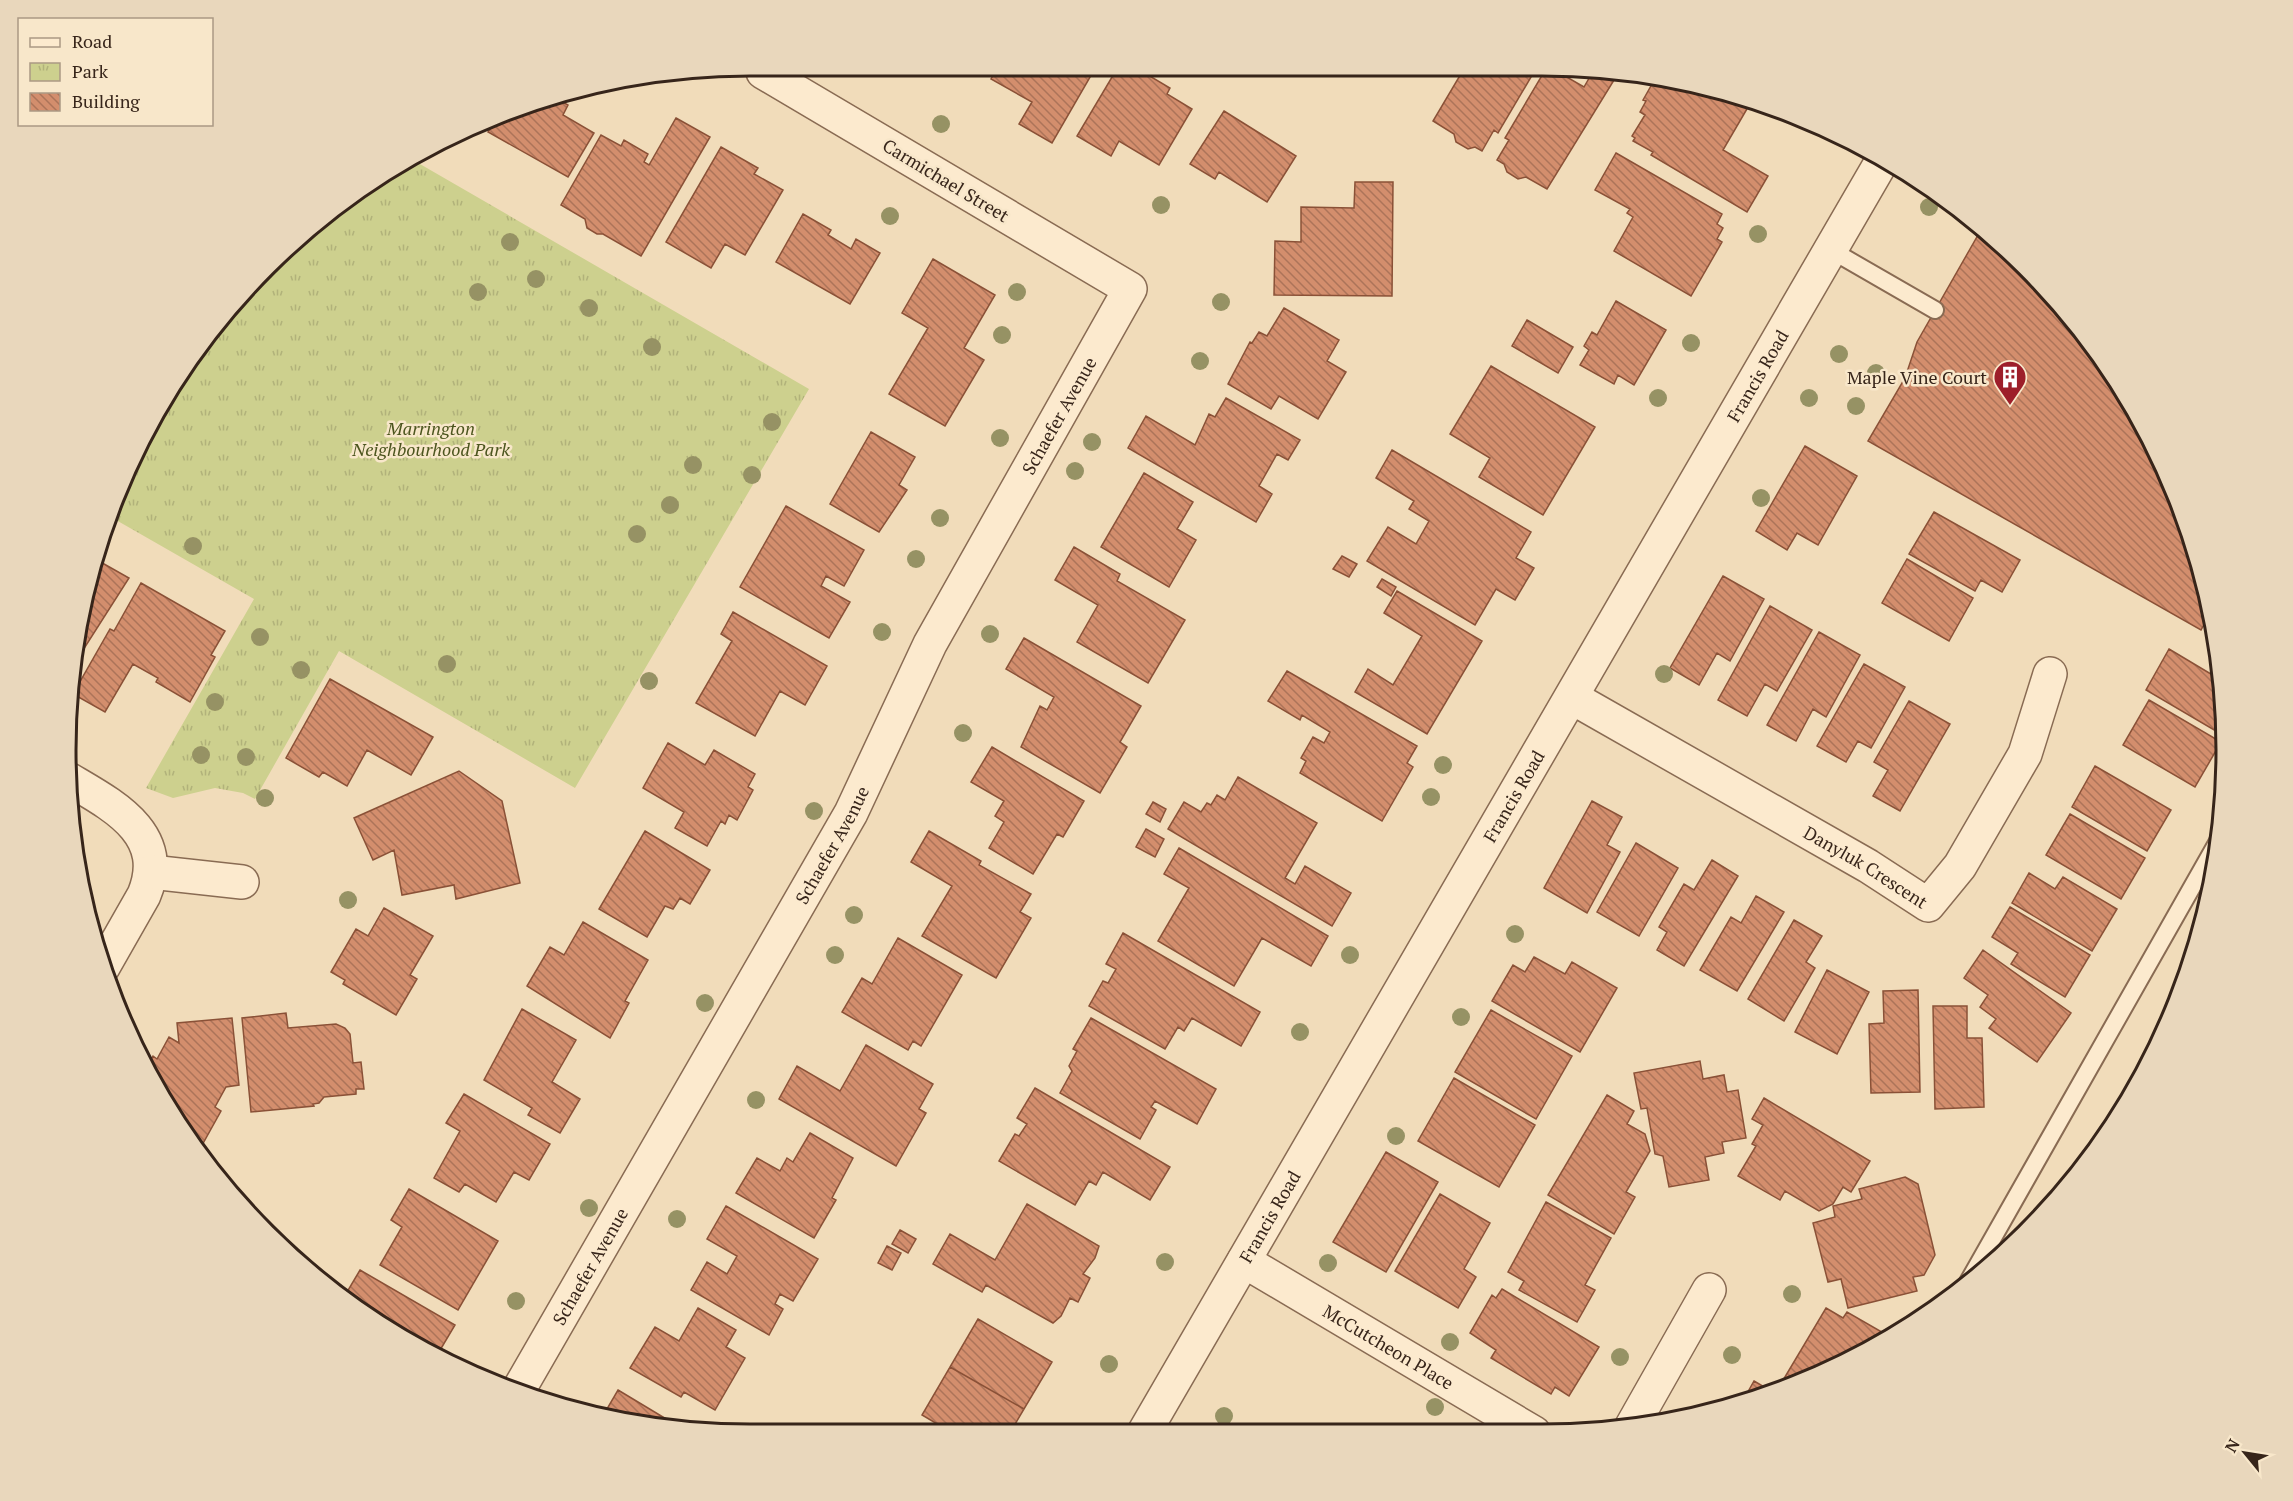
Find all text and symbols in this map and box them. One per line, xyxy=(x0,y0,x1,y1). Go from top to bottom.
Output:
legend xyxy=(18,18,213,126)
text: Road xyxy=(72,29,112,53)
text: Park xyxy=(72,59,109,83)
text: Building xyxy=(72,89,140,113)
street label: Carmichael Street xyxy=(878,133,1014,227)
street label: Francis Road xyxy=(1721,325,1793,426)
street label: Schaefer Avenue xyxy=(1016,352,1102,479)
building icon: Maple Vine Court xyxy=(1992,359,2028,406)
place label: Maple Vine Court xyxy=(1847,365,1987,389)
park label: Marrington Neighbourhood Park xyxy=(351,416,510,461)
street label: Francis Road xyxy=(1477,746,1550,847)
street label: Schaefer Avenue xyxy=(789,782,874,908)
street label: Danyluk Crescent xyxy=(1800,820,1933,914)
street label: Francis Road xyxy=(1233,1166,1306,1267)
street label: Schaefer Avenue xyxy=(547,1203,633,1329)
street label: McCutcheon Place xyxy=(1319,1299,1458,1395)
north arrow xyxy=(2215,1423,2275,1483)
text: N xyxy=(2219,1435,2245,1456)

